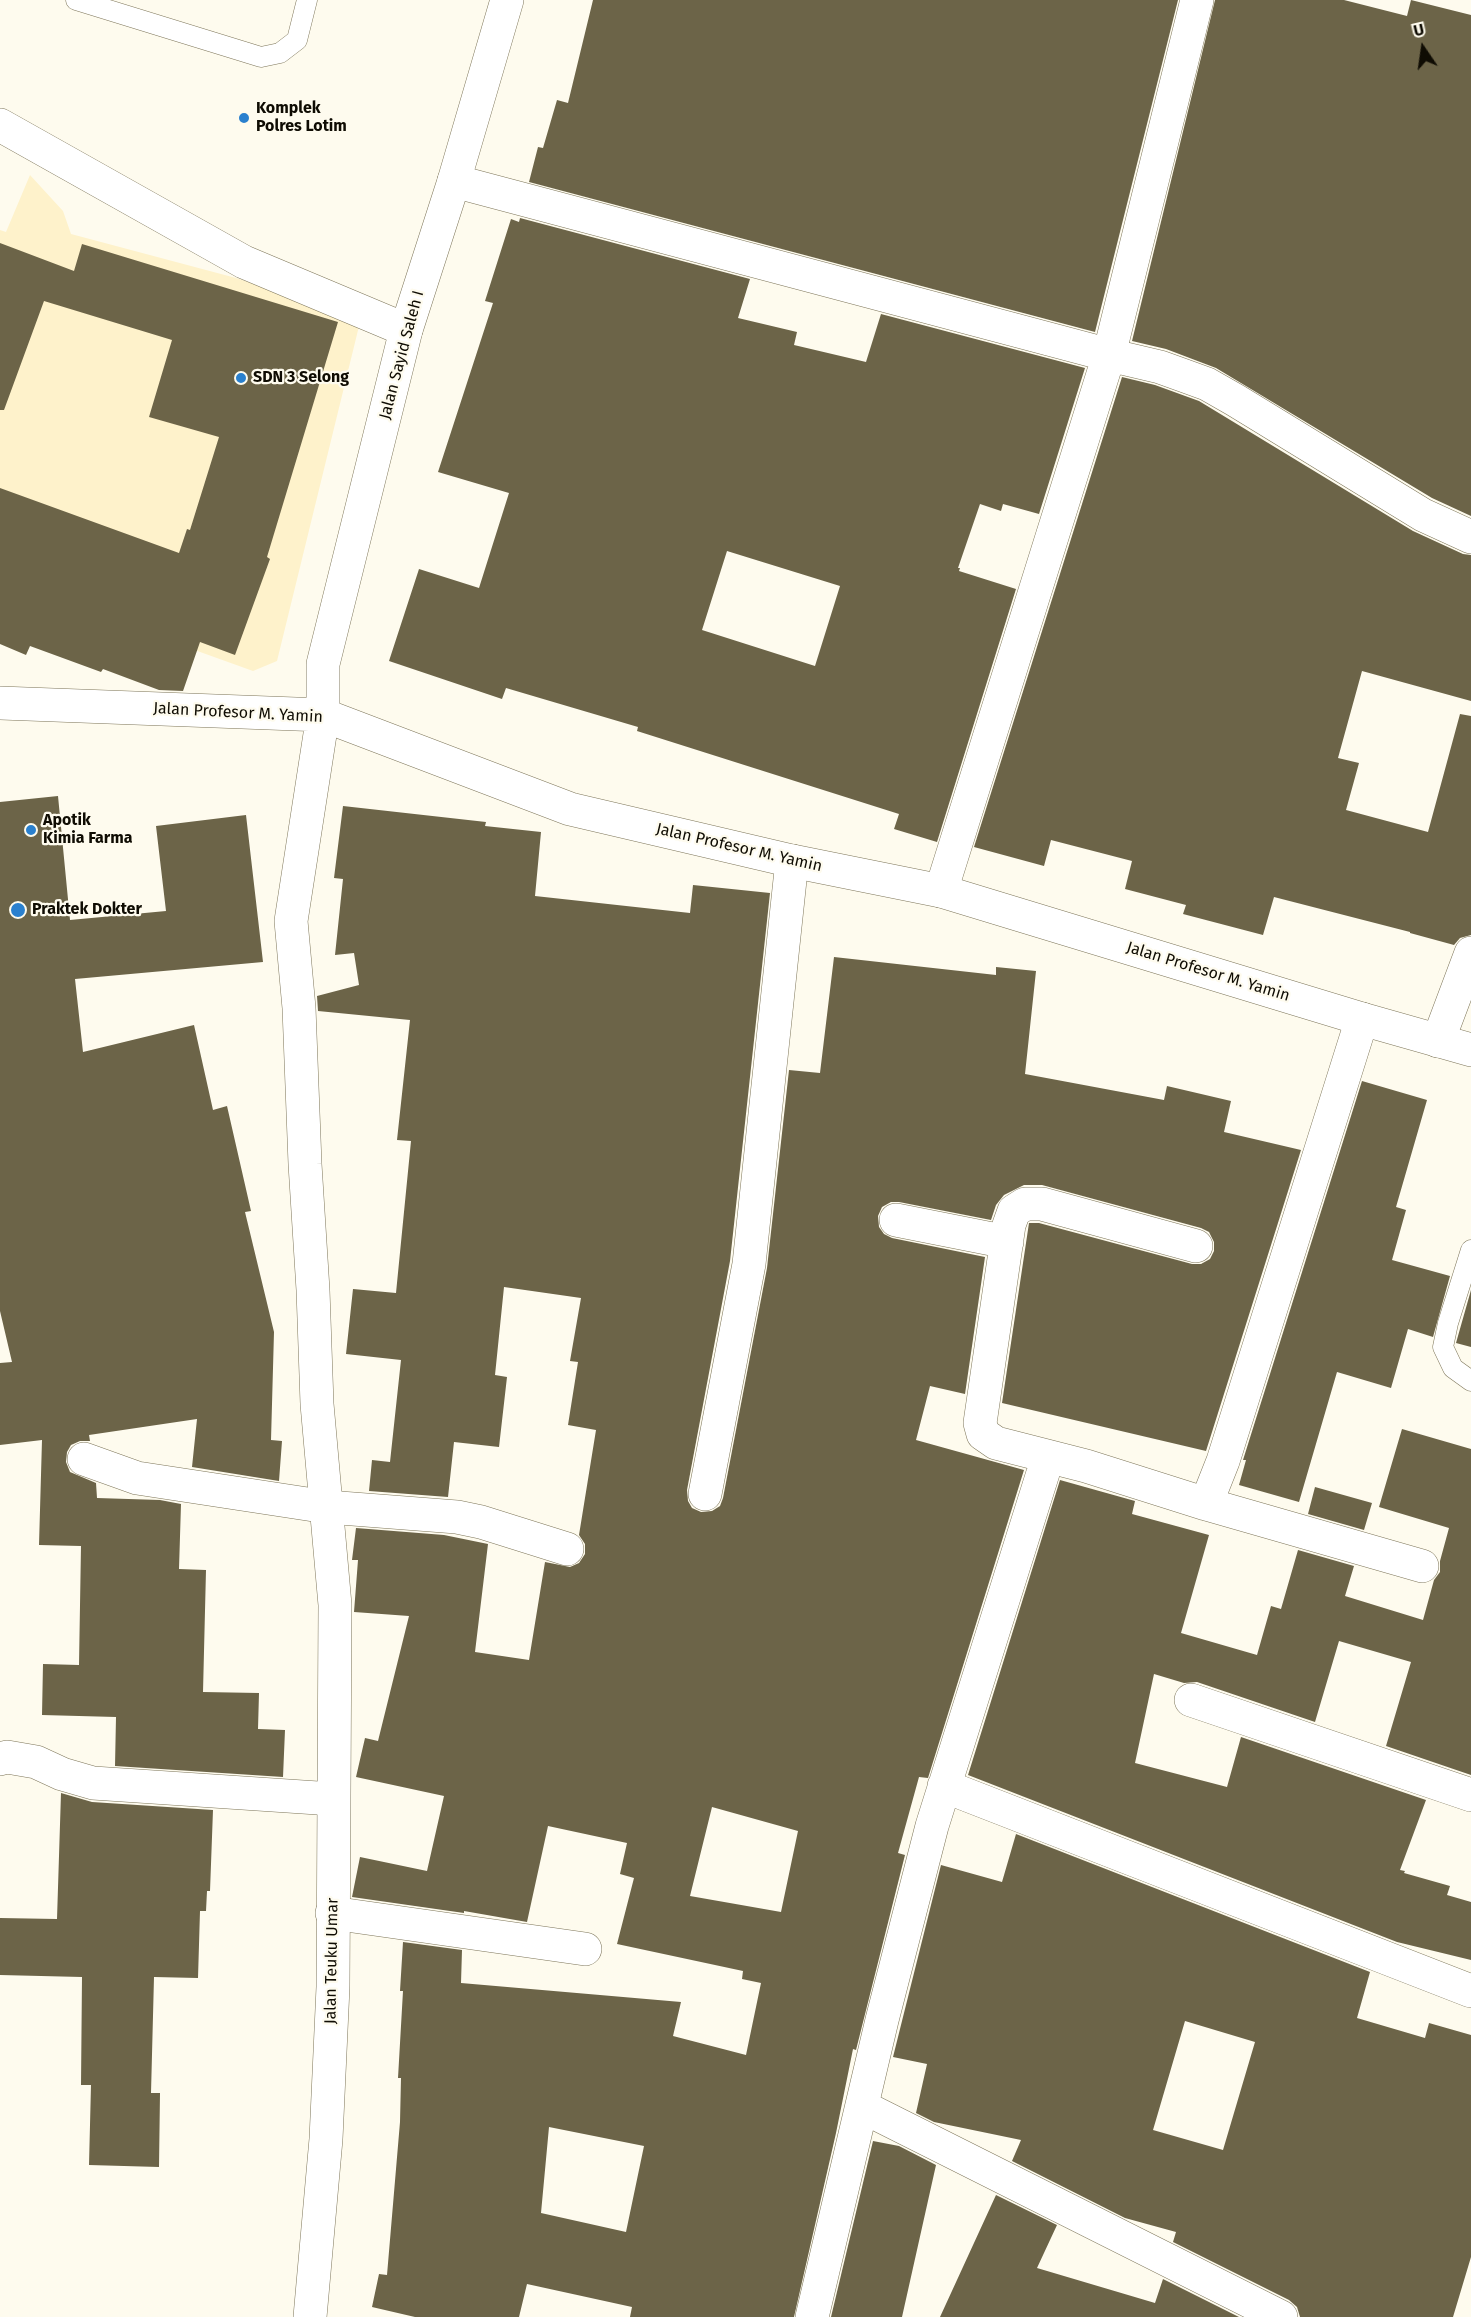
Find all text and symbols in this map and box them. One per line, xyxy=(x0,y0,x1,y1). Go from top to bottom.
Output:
north arrow xyxy=(1393,18,1453,78)
text: U xyxy=(1412,20,1426,40)
place label: Komplek Polres Lotim xyxy=(256,99,347,137)
marker: Komplek Polres Lotim xyxy=(237,111,251,125)
street label: Jalan Sayid Saleh I xyxy=(376,288,428,422)
place label: SDN 3 Selong xyxy=(253,368,349,388)
marker: SDN 3 Selong xyxy=(234,371,248,385)
street label: Jalan Profesor M. Yamin xyxy=(153,699,323,727)
place label: Apotik Kimia Farma xyxy=(43,811,133,849)
street label: Jalan Profesor M. Yamin xyxy=(654,820,824,876)
marker: Apotik Kimia Farma xyxy=(24,823,38,837)
place label: Praktek Dokter xyxy=(32,900,142,920)
marker: Praktek Dokter xyxy=(9,901,27,919)
street label: Jalan Profesor M. Yamin xyxy=(1124,938,1292,1006)
street label: Jalan Teuku Umar xyxy=(321,1898,343,2024)

